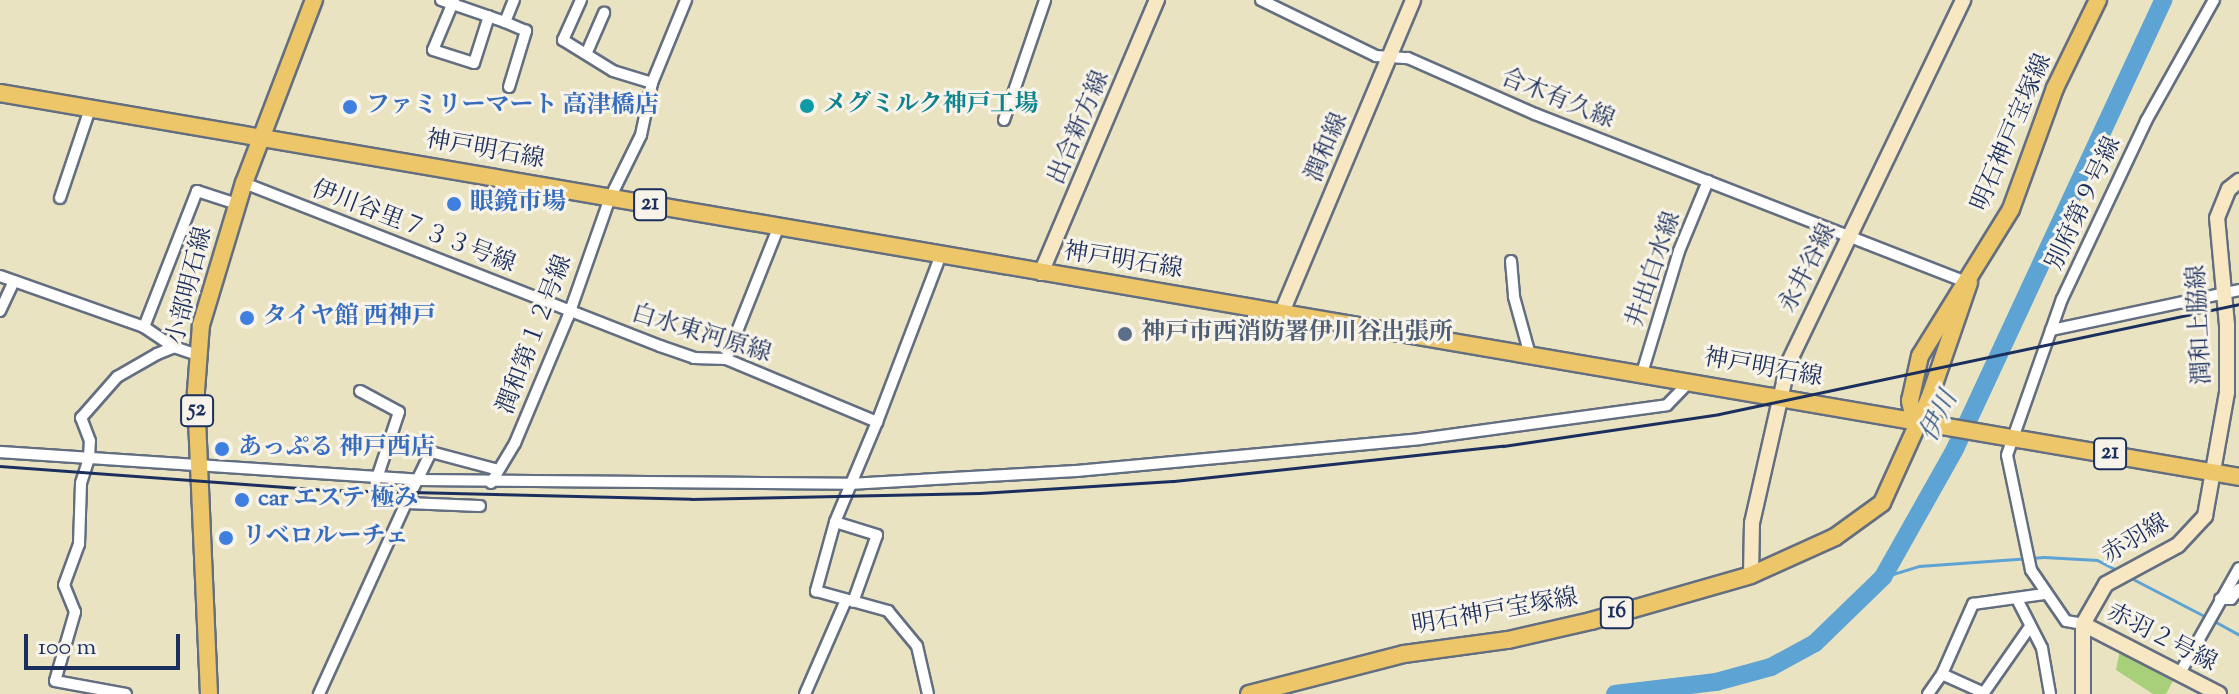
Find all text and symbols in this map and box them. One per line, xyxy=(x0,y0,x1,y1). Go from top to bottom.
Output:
street label: 明石神戸宝塚線 xyxy=(1967,50,2059,216)
street label: 合木有久線 xyxy=(1496,64,1618,136)
street label: 出合新方線 xyxy=(1043,67,1117,189)
place label: メグミルク神戸工場 xyxy=(823,92,1039,120)
place label: ファミリーマート 高津橋店 xyxy=(366,93,659,121)
marker: メグミルク神戸工場 xyxy=(798,97,816,115)
marker: ファミリーマート 高津橋店 xyxy=(341,98,359,116)
street label: 潤和線 xyxy=(1301,109,1355,187)
street label: 神戸明石線 xyxy=(423,126,547,176)
street label: 別府第９号線 xyxy=(2042,133,2128,275)
street label: 伊川谷里７３３号線 xyxy=(307,176,519,280)
road number: 21 xyxy=(632,187,668,223)
place label: 眼鏡市場 xyxy=(470,190,566,218)
marker: 眼鏡市場 xyxy=(445,195,463,213)
street label: 井出白水線 xyxy=(1622,209,1688,331)
street label: 永井谷線 xyxy=(1774,220,1844,318)
street label: 小部明石線 xyxy=(163,224,219,348)
street label: 神戸明石線 xyxy=(1061,238,1185,286)
street label: 潤和第１２号線 xyxy=(492,251,580,419)
street label: 潤和上脇線 xyxy=(2183,264,2219,386)
street label: 白水東河原線 xyxy=(628,300,774,370)
place label: タイヤ館 西神戸 xyxy=(263,304,436,332)
marker: タイヤ館 西神戸 xyxy=(238,309,256,327)
place label: 神戸市西消防署伊川谷出張所 xyxy=(1141,320,1453,348)
marker: 神戸市西消防署伊川谷出張所 xyxy=(1116,325,1134,343)
street label: 神戸明石線 xyxy=(1701,344,1825,394)
water label: 伊川 xyxy=(1915,387,1965,447)
road number: 52 xyxy=(179,393,215,429)
place label: あっぷる 神戸西店 xyxy=(238,435,435,463)
road number: 21 xyxy=(2092,436,2128,472)
marker: あっぷる 神戸西店 xyxy=(213,440,231,458)
place label: car エステ 極み xyxy=(258,486,419,514)
marker: car エステ 極み xyxy=(233,491,251,509)
street label: 赤羽線 xyxy=(2098,509,2174,571)
place label: リベロルーチェ xyxy=(242,524,410,552)
marker: リベロルーチェ xyxy=(217,529,235,547)
street label: 明石神戸宝塚線 xyxy=(1410,584,1580,642)
road number: 16 xyxy=(1599,595,1635,631)
street label: 赤羽２号線 xyxy=(2101,599,2221,679)
scale bar xyxy=(28,618,184,668)
text: 100 m xyxy=(38,631,96,665)

